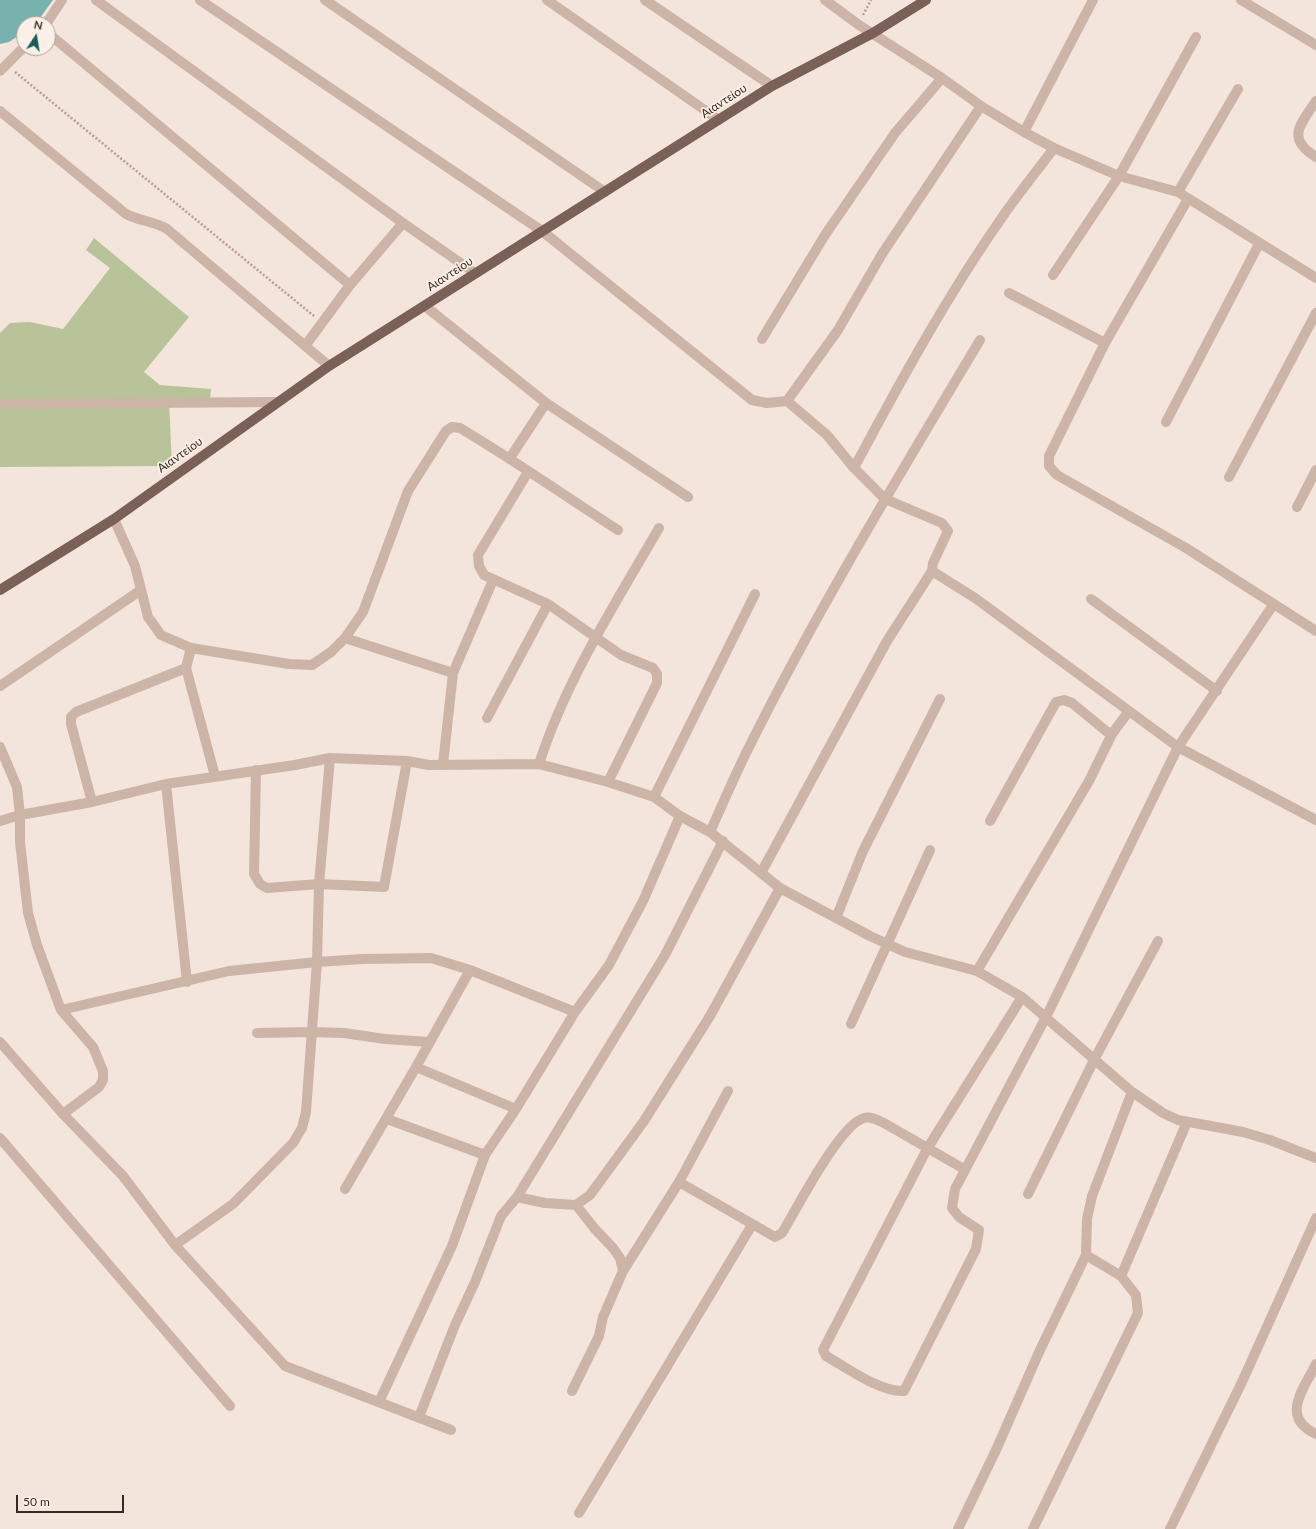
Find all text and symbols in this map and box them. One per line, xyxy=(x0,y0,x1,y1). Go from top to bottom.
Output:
north arrow xyxy=(16,16,56,56)
text: N xyxy=(33,18,44,32)
street label: Αιαντείου xyxy=(698,81,750,121)
street label: Αιαντείου xyxy=(424,254,476,294)
street label: Αιαντείου xyxy=(155,434,205,476)
scale bar xyxy=(18,1487,126,1513)
text: 50 m xyxy=(23,1494,50,1509)

